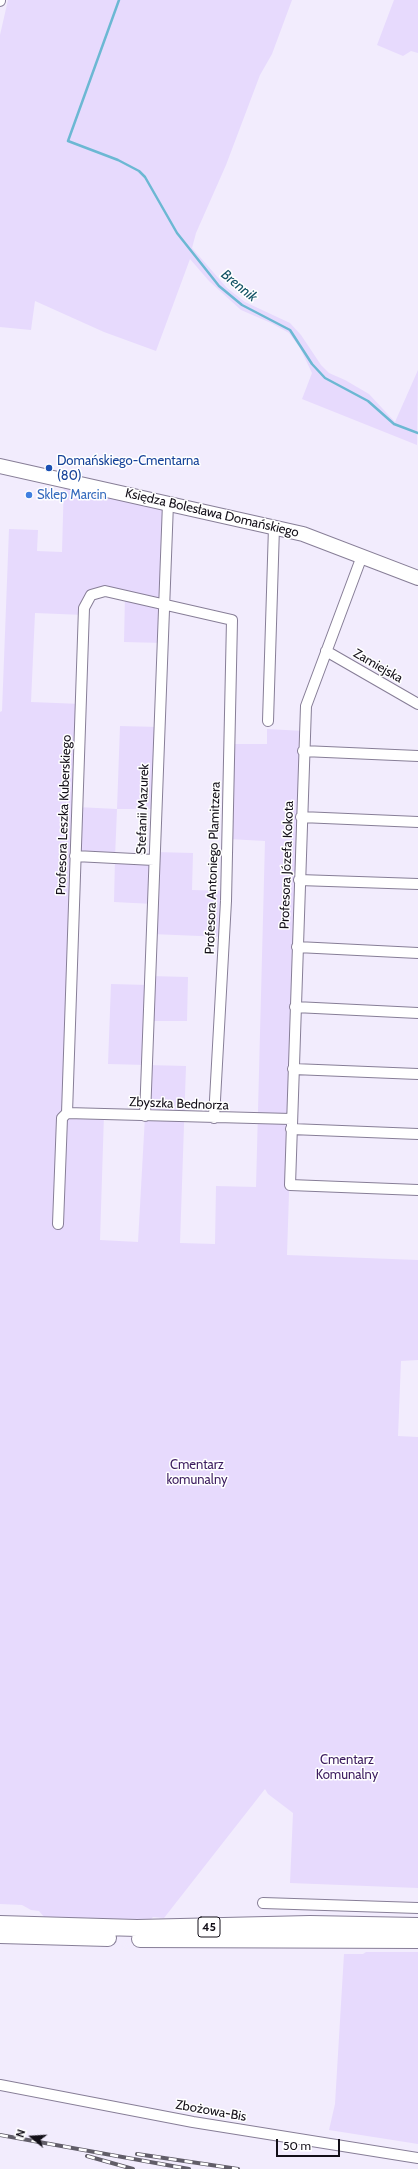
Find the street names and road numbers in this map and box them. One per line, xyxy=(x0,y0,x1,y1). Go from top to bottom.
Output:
street label: Księdza Bolesława Domańskiego xyxy=(124,485,300,541)
street label: Zamiejska xyxy=(351,646,405,686)
street label: Profesora Leszka Kuberskiego xyxy=(53,735,75,895)
street label: Stefanii Mazurek xyxy=(134,763,152,855)
street label: Profesora Antoniego Plamitzera xyxy=(202,781,224,955)
street label: Profesora Józefa Kokota xyxy=(277,801,297,929)
street label: Zbyszka Bednorza xyxy=(129,1094,229,1114)
road number: 45 xyxy=(198,1917,220,1937)
street label: Zbożowa-Bis xyxy=(174,2097,248,2125)

